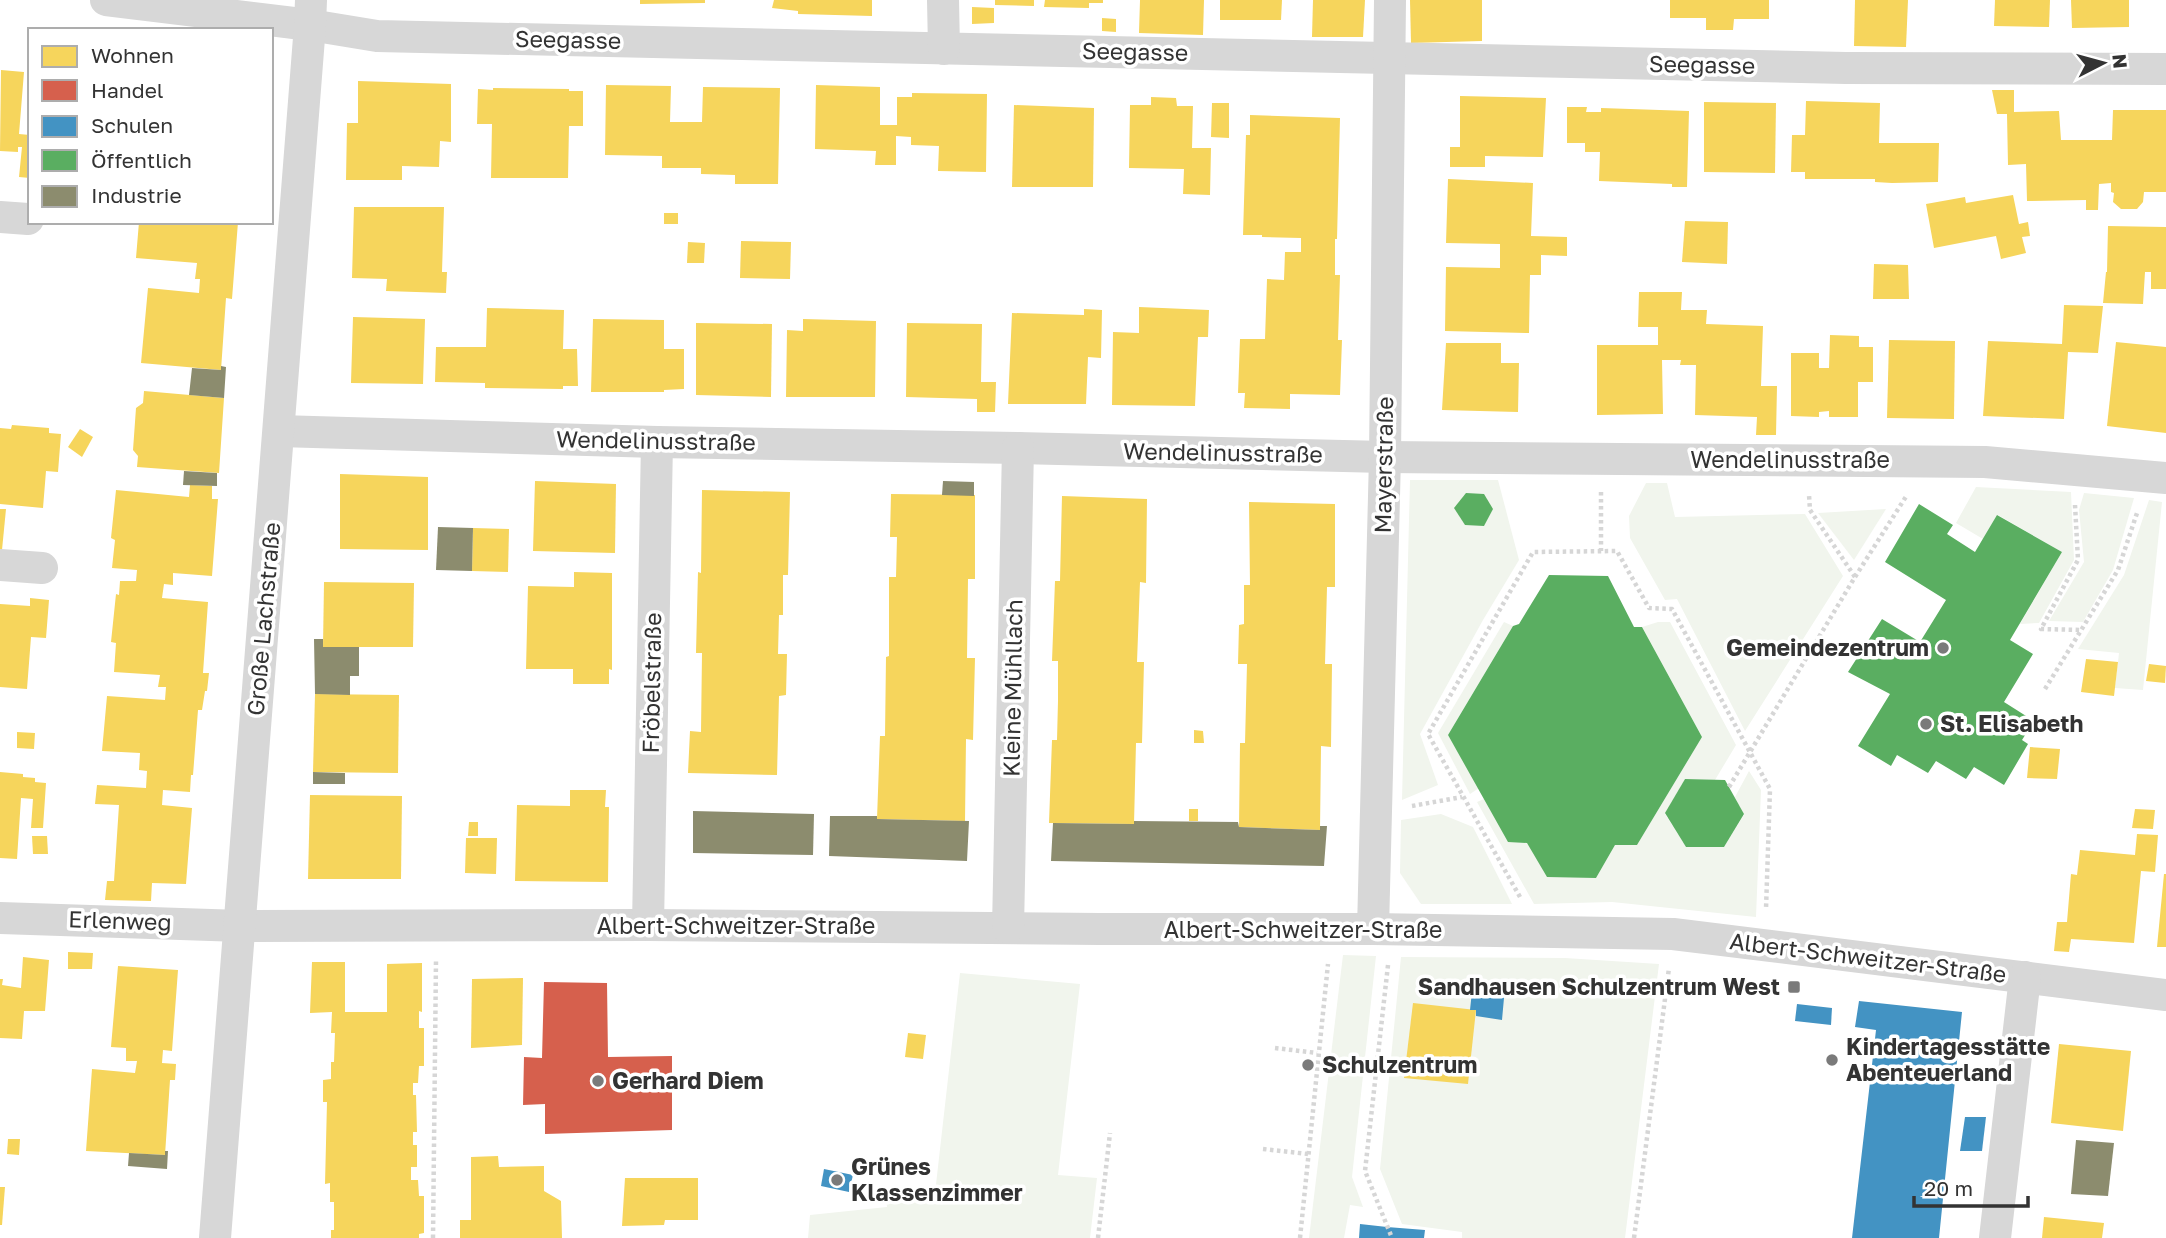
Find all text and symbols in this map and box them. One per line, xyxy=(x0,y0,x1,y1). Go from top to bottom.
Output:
street label: Seegasse xyxy=(515,24,621,54)
legend xyxy=(28,28,273,224)
north arrow xyxy=(2068,28,2138,98)
street label: Seegasse xyxy=(1082,36,1188,66)
text: Wohnen xyxy=(91,42,174,68)
street label: Seegasse xyxy=(1649,49,1755,79)
text: N xyxy=(2108,53,2133,70)
text: Handel xyxy=(91,77,164,103)
text: Schulen xyxy=(91,112,173,138)
text: Öffentlich xyxy=(91,147,192,173)
text: Industrie xyxy=(91,182,182,208)
street label: Mayerstraße xyxy=(1368,396,1398,534)
street label: Wendelinusstraße xyxy=(556,424,756,456)
street label: Wendelinusstraße xyxy=(1123,436,1323,468)
street label: Wendelinusstraße xyxy=(1690,445,1890,473)
street label: Große Lachstraße xyxy=(241,521,285,717)
street label: Kleine Mühllach xyxy=(996,599,1028,777)
street label: Fröbelstraße xyxy=(636,612,666,754)
place label: Gemeindezentrum xyxy=(1726,633,1929,661)
marker: Gemeindezentrum xyxy=(1935,640,1951,656)
place label: St. Elisabeth xyxy=(1940,709,2083,737)
marker: St. Elisabeth xyxy=(1918,716,1934,732)
street label: Erlenweg xyxy=(68,904,172,936)
street label: Albert-Schweitzer-Straße xyxy=(597,911,875,939)
street label: Albert-Schweitzer-Straße xyxy=(1164,915,1442,943)
street label: Albert-Schweitzer-Straße xyxy=(1728,926,2008,988)
place label: Sandhausen Schulzentrum West xyxy=(1418,972,1780,1000)
marker: Sandhausen Schulzentrum West xyxy=(1786,979,1802,995)
place label: Kindertagesstätte Abenteuerland xyxy=(1846,1032,2050,1086)
place label: Schulzentrum xyxy=(1322,1050,1477,1078)
marker: Kindertagesstätte Abenteuerland xyxy=(1824,1052,1840,1068)
marker: Schulzentrum xyxy=(1300,1057,1316,1073)
place label: Gerhard Diem xyxy=(612,1066,764,1094)
marker: Gerhard Diem xyxy=(590,1073,606,1089)
place label: Grünes Klassenzimmer xyxy=(851,1152,1023,1206)
scale bar xyxy=(1914,1164,2028,1208)
marker: Grünes Klassenzimmer xyxy=(829,1172,845,1188)
text: 20 m xyxy=(1924,1175,1973,1201)

